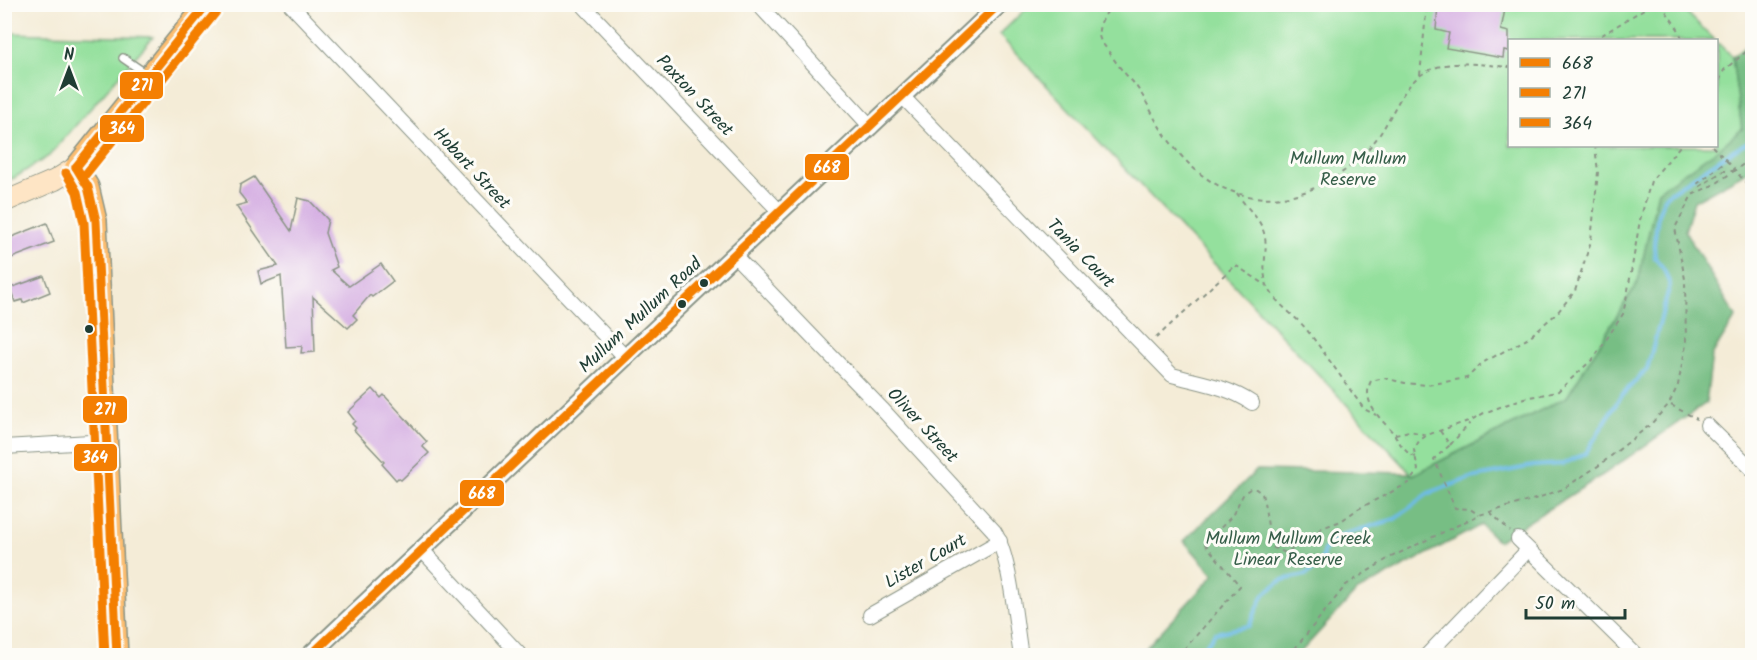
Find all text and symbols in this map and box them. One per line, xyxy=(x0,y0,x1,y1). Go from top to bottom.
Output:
north arrow xyxy=(39,39,99,99)
legend xyxy=(1508,39,1718,147)
text: N xyxy=(64,43,74,68)
street label: Paxton Street xyxy=(648,48,741,144)
text: 668 xyxy=(1562,50,1593,79)
line badge: 271 xyxy=(119,71,164,100)
text: 271 xyxy=(131,74,153,99)
text: 271 xyxy=(1562,80,1586,109)
text: 364 xyxy=(1562,110,1592,139)
line badge: 364 xyxy=(99,114,145,143)
text: 364 xyxy=(108,117,135,142)
street label: Hobart Street xyxy=(425,121,518,218)
park label: Mullum Mullum Reserve xyxy=(1290,145,1406,195)
line badge: 668 xyxy=(804,153,850,181)
text: 668 xyxy=(814,156,841,181)
street label: Tania Court xyxy=(1039,212,1122,297)
street label: Mullum Mullum Road xyxy=(573,250,710,381)
unlabelled marker xyxy=(698,277,710,289)
unlabelled marker xyxy=(676,298,688,310)
unlabelled marker xyxy=(83,323,95,335)
street label: Oliver Street xyxy=(879,382,965,471)
line badge: 271 xyxy=(82,395,128,424)
text: 271 xyxy=(94,398,116,423)
line badge: 364 xyxy=(73,443,118,472)
text: 364 xyxy=(81,446,108,471)
line badge: 668 xyxy=(459,479,505,507)
text: 668 xyxy=(469,482,496,507)
park label: Mullum Mullum Creek Linear Reserve xyxy=(1205,525,1371,575)
street label: Lister Court xyxy=(880,526,973,597)
scale bar xyxy=(1526,582,1625,620)
text: 50 m xyxy=(1535,590,1575,619)

